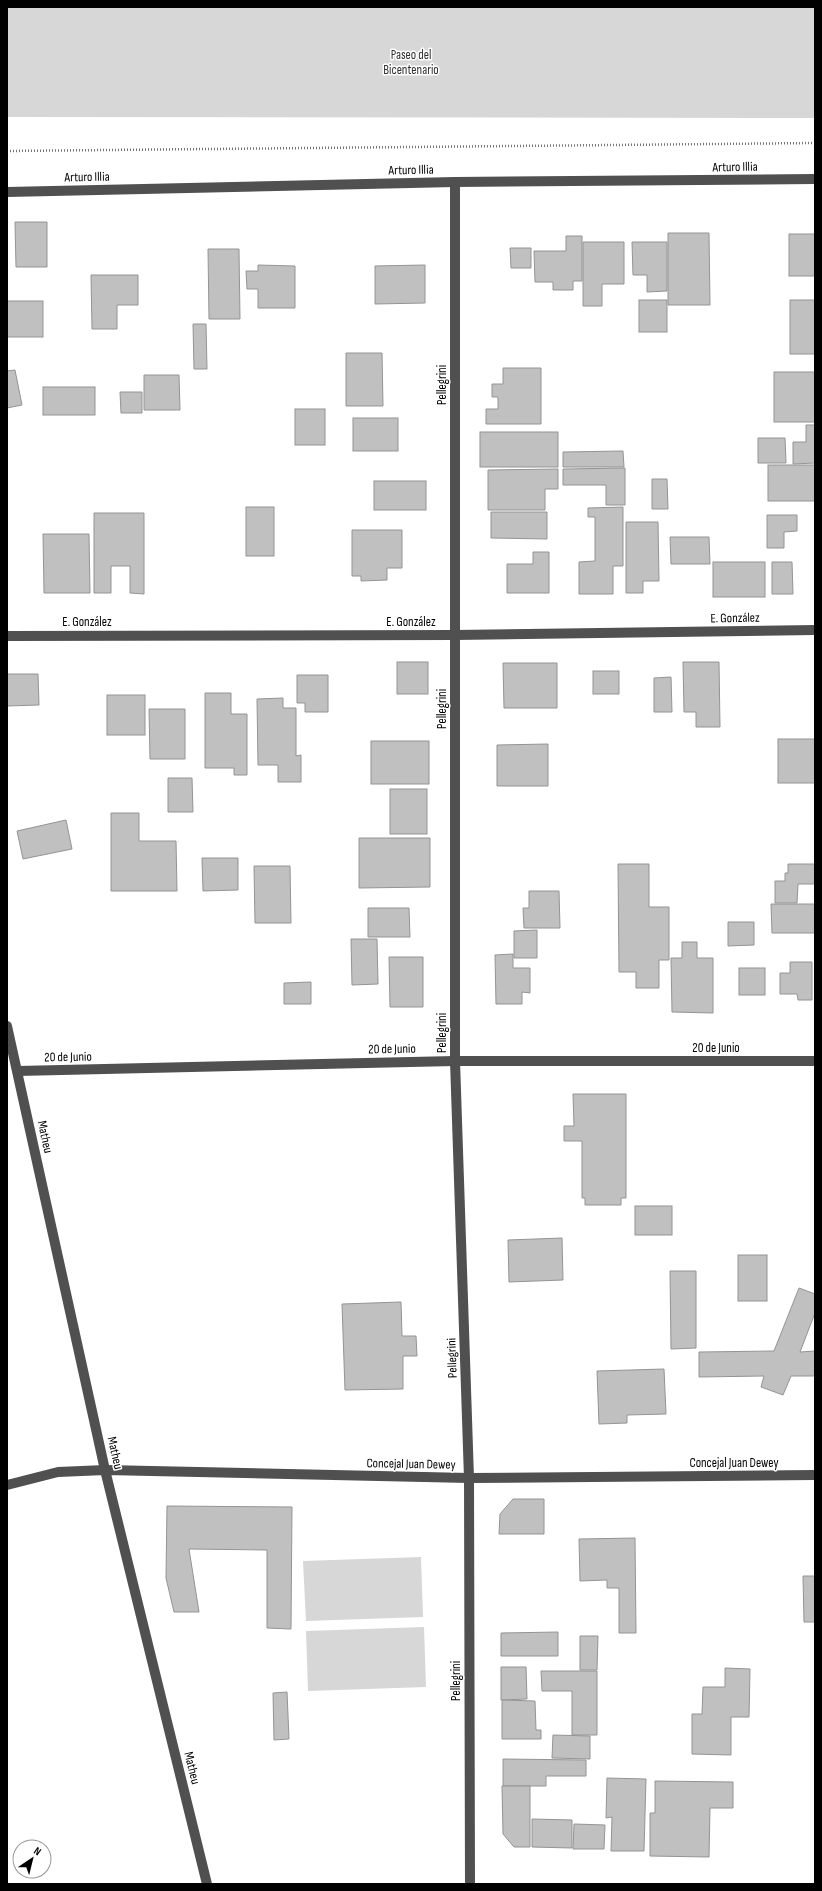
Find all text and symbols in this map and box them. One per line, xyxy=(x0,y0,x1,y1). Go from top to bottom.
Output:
park label: Paseo del Bicentenario xyxy=(383,47,439,78)
street label: Arturo Illia xyxy=(711,159,758,175)
street label: Arturo Illia xyxy=(387,162,434,178)
street label: Arturo Illia xyxy=(63,169,110,185)
street label: Pellegrini xyxy=(434,365,450,405)
street label: E. González xyxy=(710,610,760,626)
street label: E. González xyxy=(62,614,112,630)
street label: E. González xyxy=(386,614,436,630)
street label: Pellegrini xyxy=(434,689,450,729)
street label: Pellegrini xyxy=(434,1013,450,1053)
street label: 20 de Junio xyxy=(692,1040,740,1056)
street label: 20 de Junio xyxy=(368,1041,416,1057)
street label: 20 de Junio xyxy=(44,1049,92,1065)
street label: Matheu xyxy=(34,1119,56,1155)
street label: Pellegrini xyxy=(443,1338,461,1378)
street label: Matheu xyxy=(104,1435,126,1471)
street label: Concejal Juan Dewey xyxy=(366,1455,456,1473)
street label: Concejal Juan Dewey xyxy=(689,1455,779,1471)
street label: Pellegrini xyxy=(448,1661,464,1701)
street label: Matheu xyxy=(180,1750,204,1786)
north arrow xyxy=(12,1839,52,1879)
text: N xyxy=(31,1844,44,1858)

